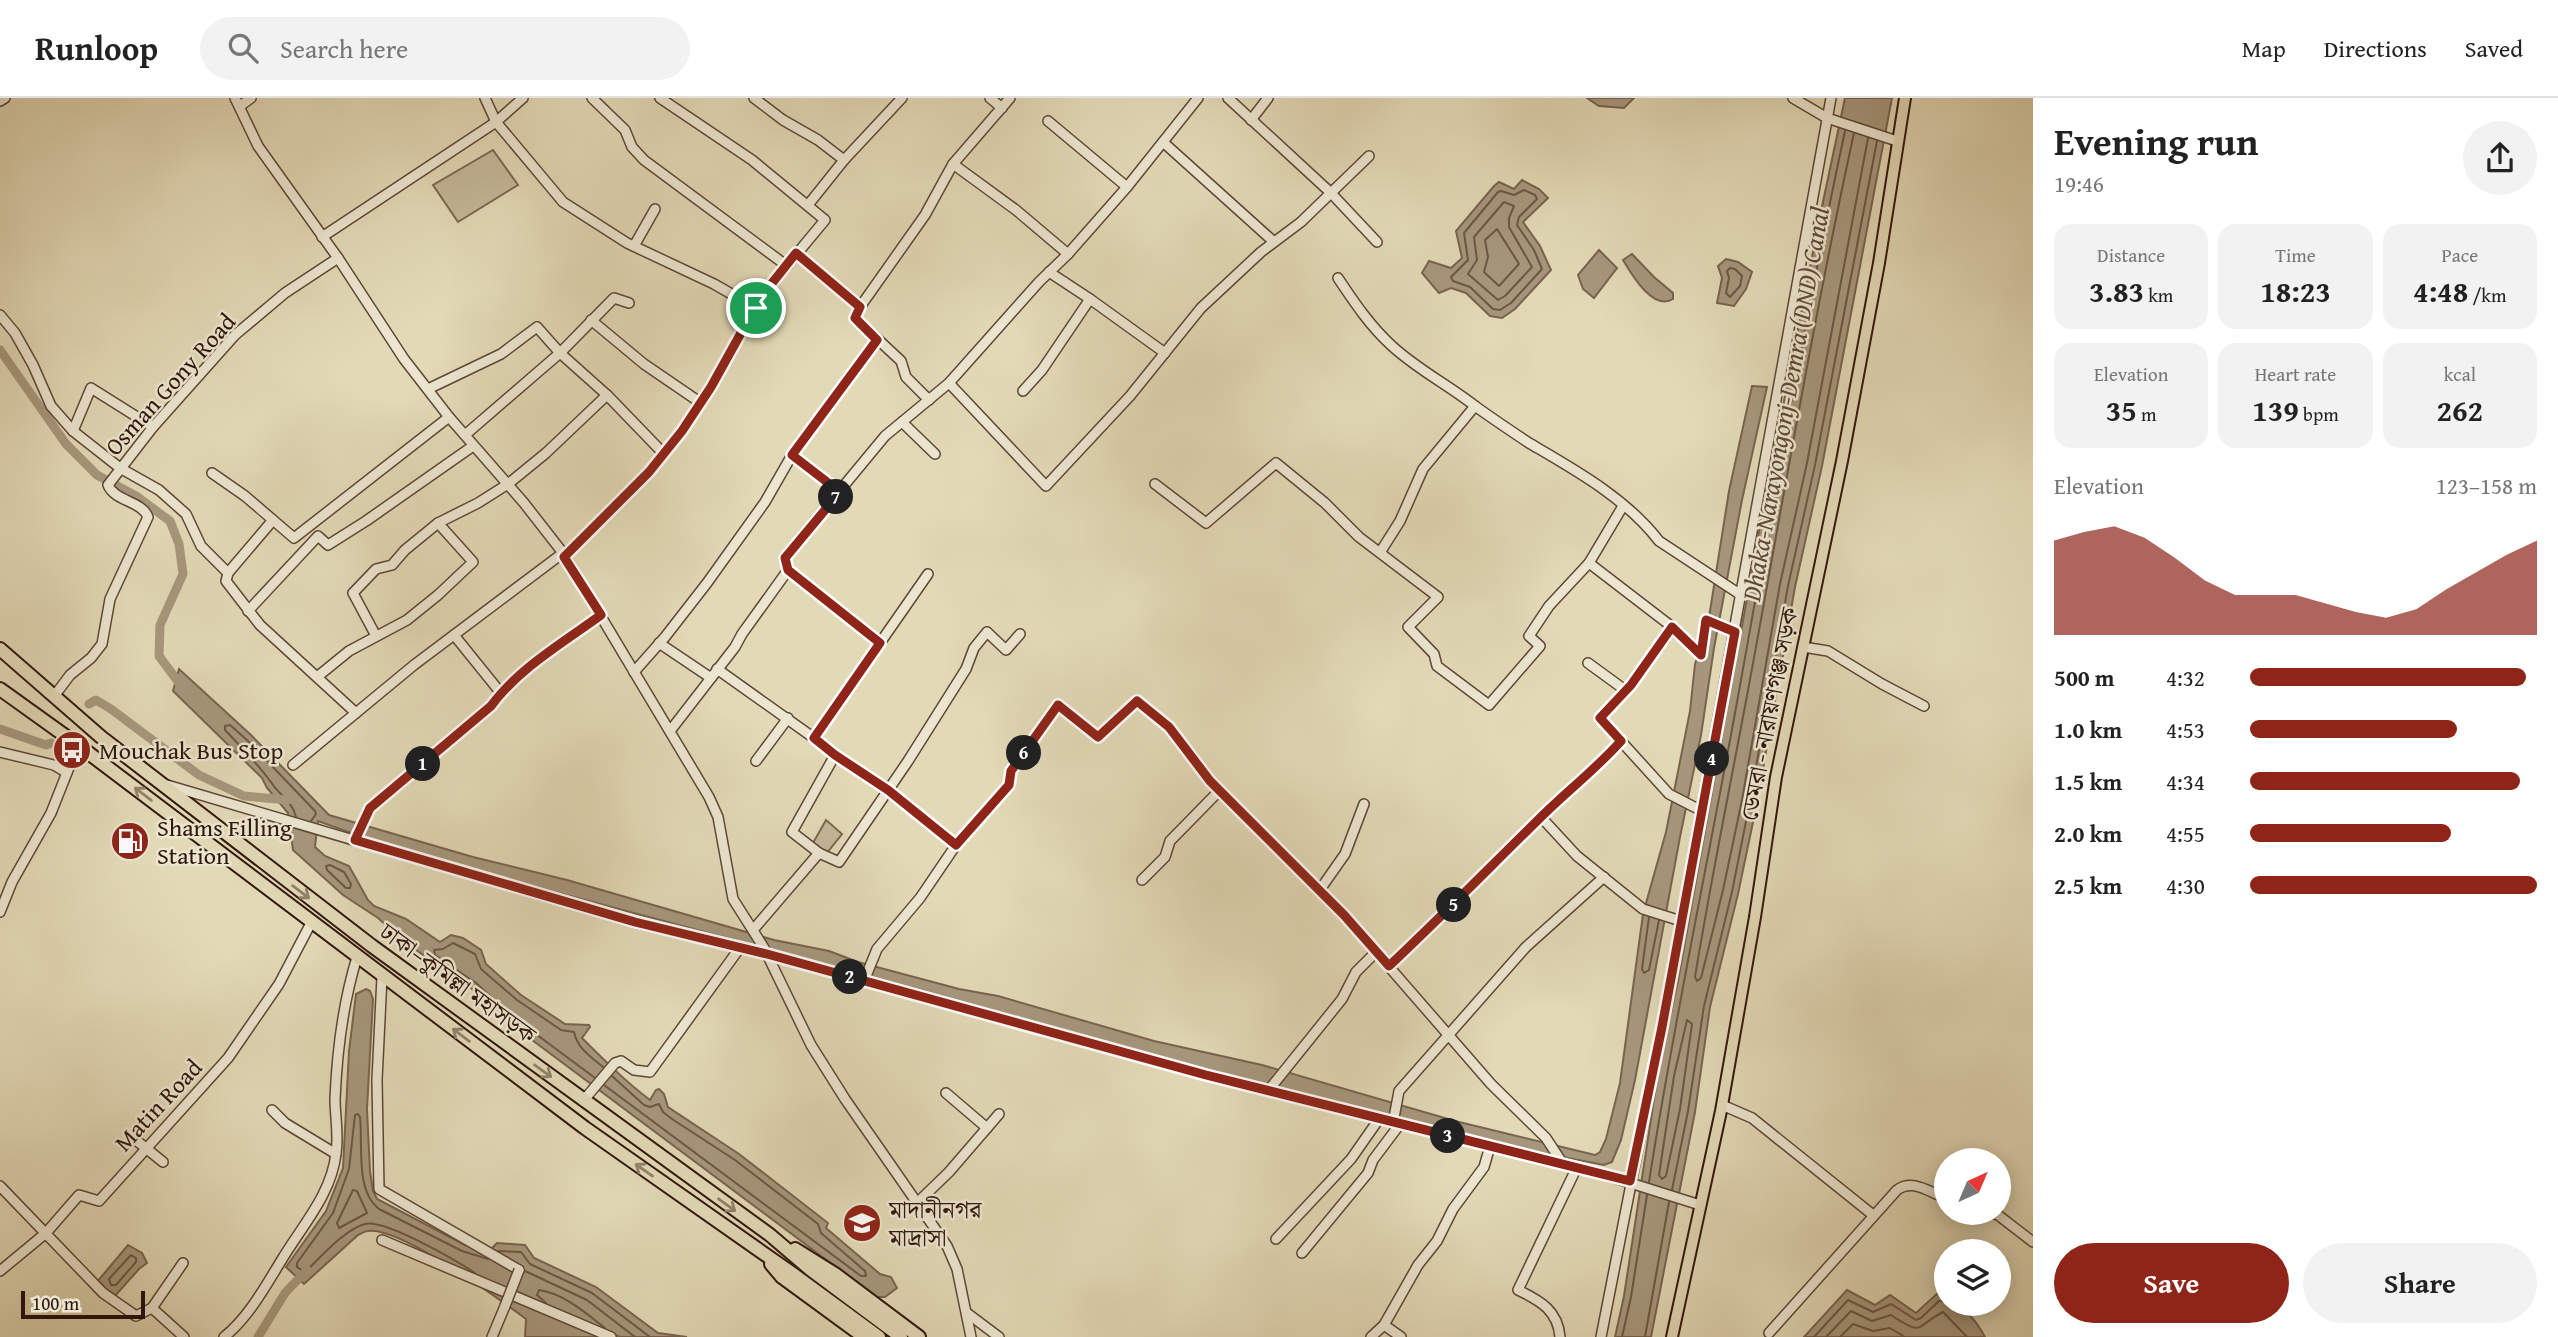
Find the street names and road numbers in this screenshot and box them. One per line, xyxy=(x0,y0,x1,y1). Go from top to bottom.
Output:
street label: Osman Gony Road xyxy=(96,305,244,463)
street label: ডেমরা - নারায়ণগঞ্জ সড়ক xyxy=(1731,603,1807,824)
street label: ঢাকা–কুমিল্লা মহাসড়ক xyxy=(372,914,544,1052)
street label: Matin Road xyxy=(106,1051,210,1159)

